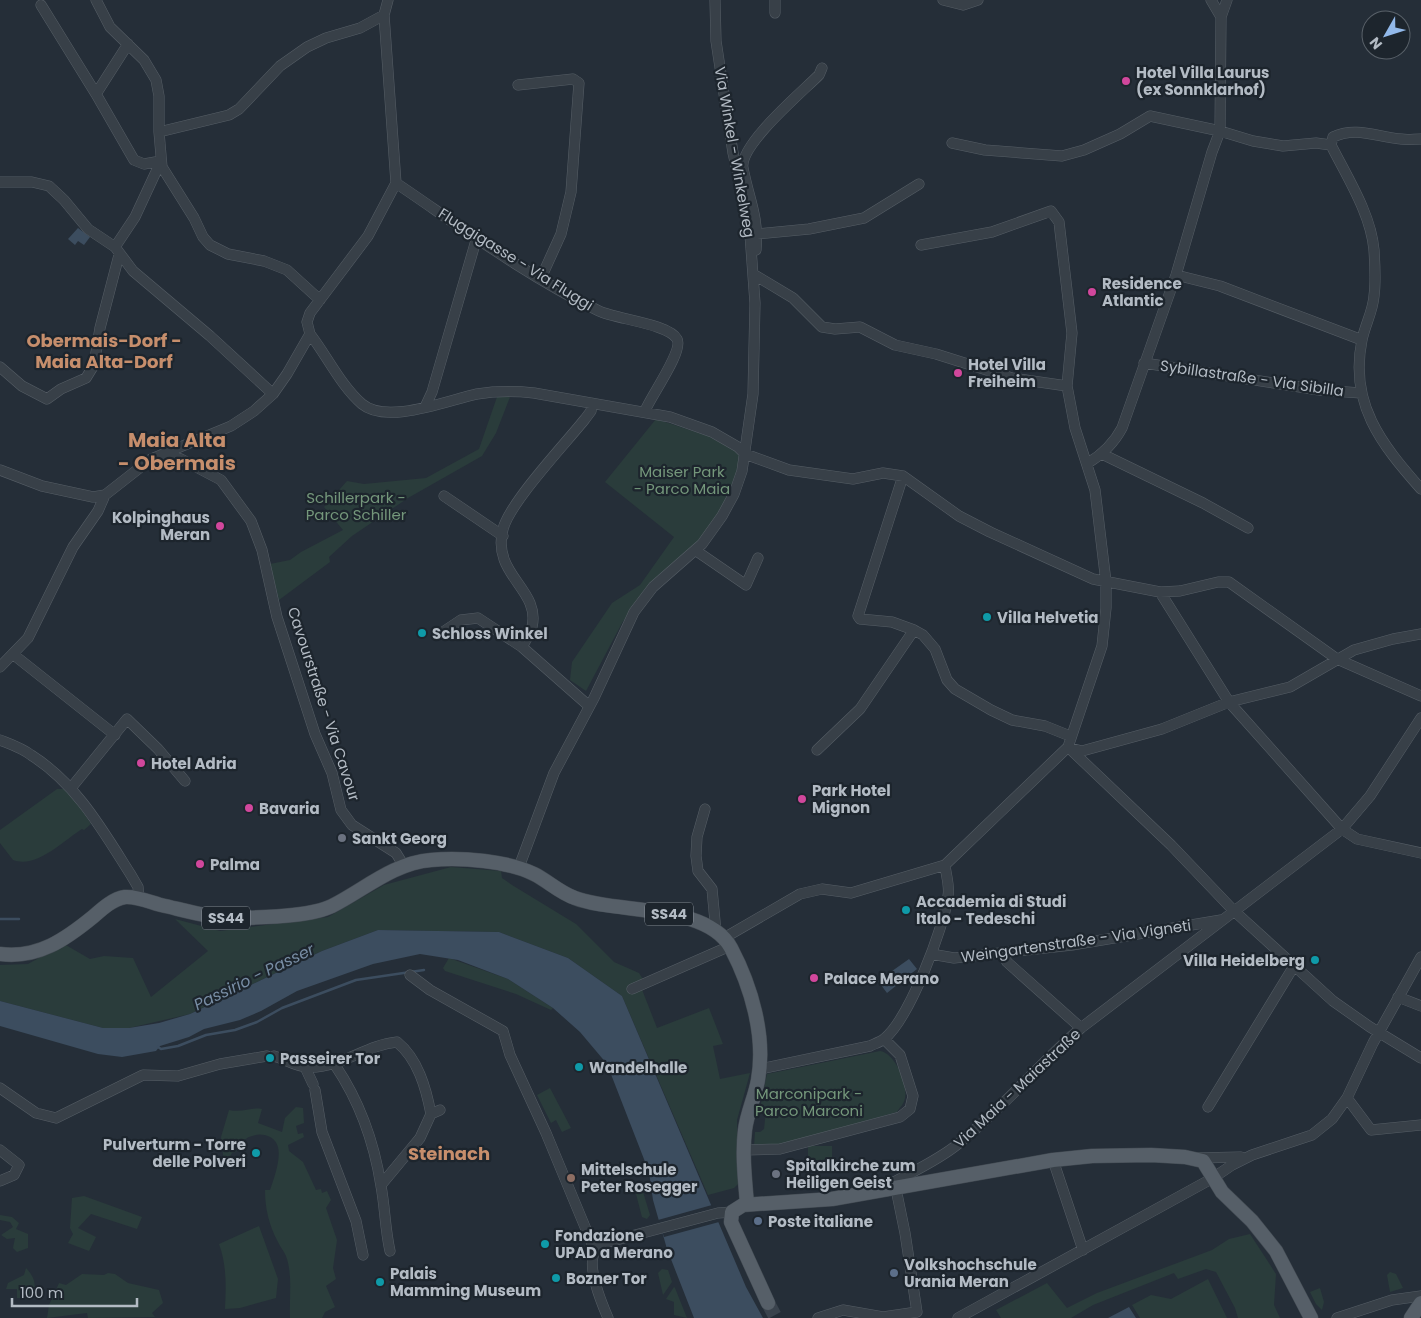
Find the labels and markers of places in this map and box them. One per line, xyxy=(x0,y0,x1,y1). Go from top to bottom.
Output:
place label: Hotel Villa Laurus (ex Sonnklarhof) xyxy=(1136,62,1269,100)
marker: Hotel Villa Laurus (ex Sonnklarhof) xyxy=(1120,75,1132,87)
place label: Residence Atlantic xyxy=(1102,273,1182,311)
marker: Residence Atlantic xyxy=(1086,286,1098,298)
place label: Hotel Villa Freiheim xyxy=(968,354,1046,392)
marker: Hotel Villa Freiheim xyxy=(952,367,964,379)
place label: Kolpinghaus Meran xyxy=(112,507,210,545)
marker: Kolpinghaus Meran xyxy=(214,520,226,532)
place label: Villa Helvetia xyxy=(997,607,1099,628)
marker: Villa Helvetia xyxy=(981,611,993,623)
place label: Schloss Winkel xyxy=(432,623,548,644)
marker: Schloss Winkel xyxy=(416,627,428,639)
place label: Hotel Adria xyxy=(151,753,237,774)
marker: Hotel Adria xyxy=(135,757,147,769)
place label: Park Hotel Mignon xyxy=(812,780,891,818)
marker: Park Hotel Mignon xyxy=(796,793,808,805)
place label: Bavaria xyxy=(259,798,320,819)
marker: Bavaria xyxy=(243,802,255,814)
place label: Sankt Georg xyxy=(352,828,447,849)
marker: Sankt Georg xyxy=(336,832,348,844)
place label: Palma xyxy=(210,854,260,875)
marker: Palma xyxy=(194,858,206,870)
place label: Accademia di Studi Italo - Tedeschi xyxy=(916,891,1066,929)
marker: Accademia di Studi Italo - Tedeschi xyxy=(900,904,912,916)
place label: Villa Heidelberg xyxy=(1183,950,1305,971)
marker: Villa Heidelberg xyxy=(1309,954,1321,966)
place label: Palace Merano xyxy=(824,968,939,989)
marker: Palace Merano xyxy=(808,972,820,984)
place label: Passeirer Tor xyxy=(280,1048,381,1069)
marker: Passeirer Tor xyxy=(264,1052,276,1064)
place label: Wandelhalle xyxy=(589,1057,687,1078)
marker: Wandelhalle xyxy=(573,1061,585,1073)
place label: Pulverturm - Torre delle Polveri xyxy=(103,1134,246,1172)
marker: Pulverturm - Torre delle Polveri xyxy=(250,1147,262,1159)
place label: Spitalkirche zum Heiligen Geist xyxy=(786,1155,916,1193)
place label: Mittelschule Peter Rosegger xyxy=(581,1159,698,1197)
marker: Spitalkirche zum Heiligen Geist xyxy=(770,1168,782,1180)
marker: Mittelschule Peter Rosegger xyxy=(565,1172,577,1184)
place label: Poste italiane xyxy=(768,1211,873,1232)
marker: Poste italiane xyxy=(752,1215,764,1227)
place label: Fondazione UPAD a Merano xyxy=(555,1225,673,1263)
marker: Fondazione UPAD a Merano xyxy=(539,1238,551,1250)
place label: Volkshochschule Urania Meran xyxy=(904,1254,1037,1292)
place label: Palais Mamming Museum xyxy=(390,1263,541,1301)
marker: Volkshochschule Urania Meran xyxy=(888,1267,900,1279)
place label: Bozner Tor xyxy=(566,1268,647,1289)
marker: Bozner Tor xyxy=(550,1272,562,1284)
marker: Palais Mamming Museum xyxy=(374,1276,386,1288)

